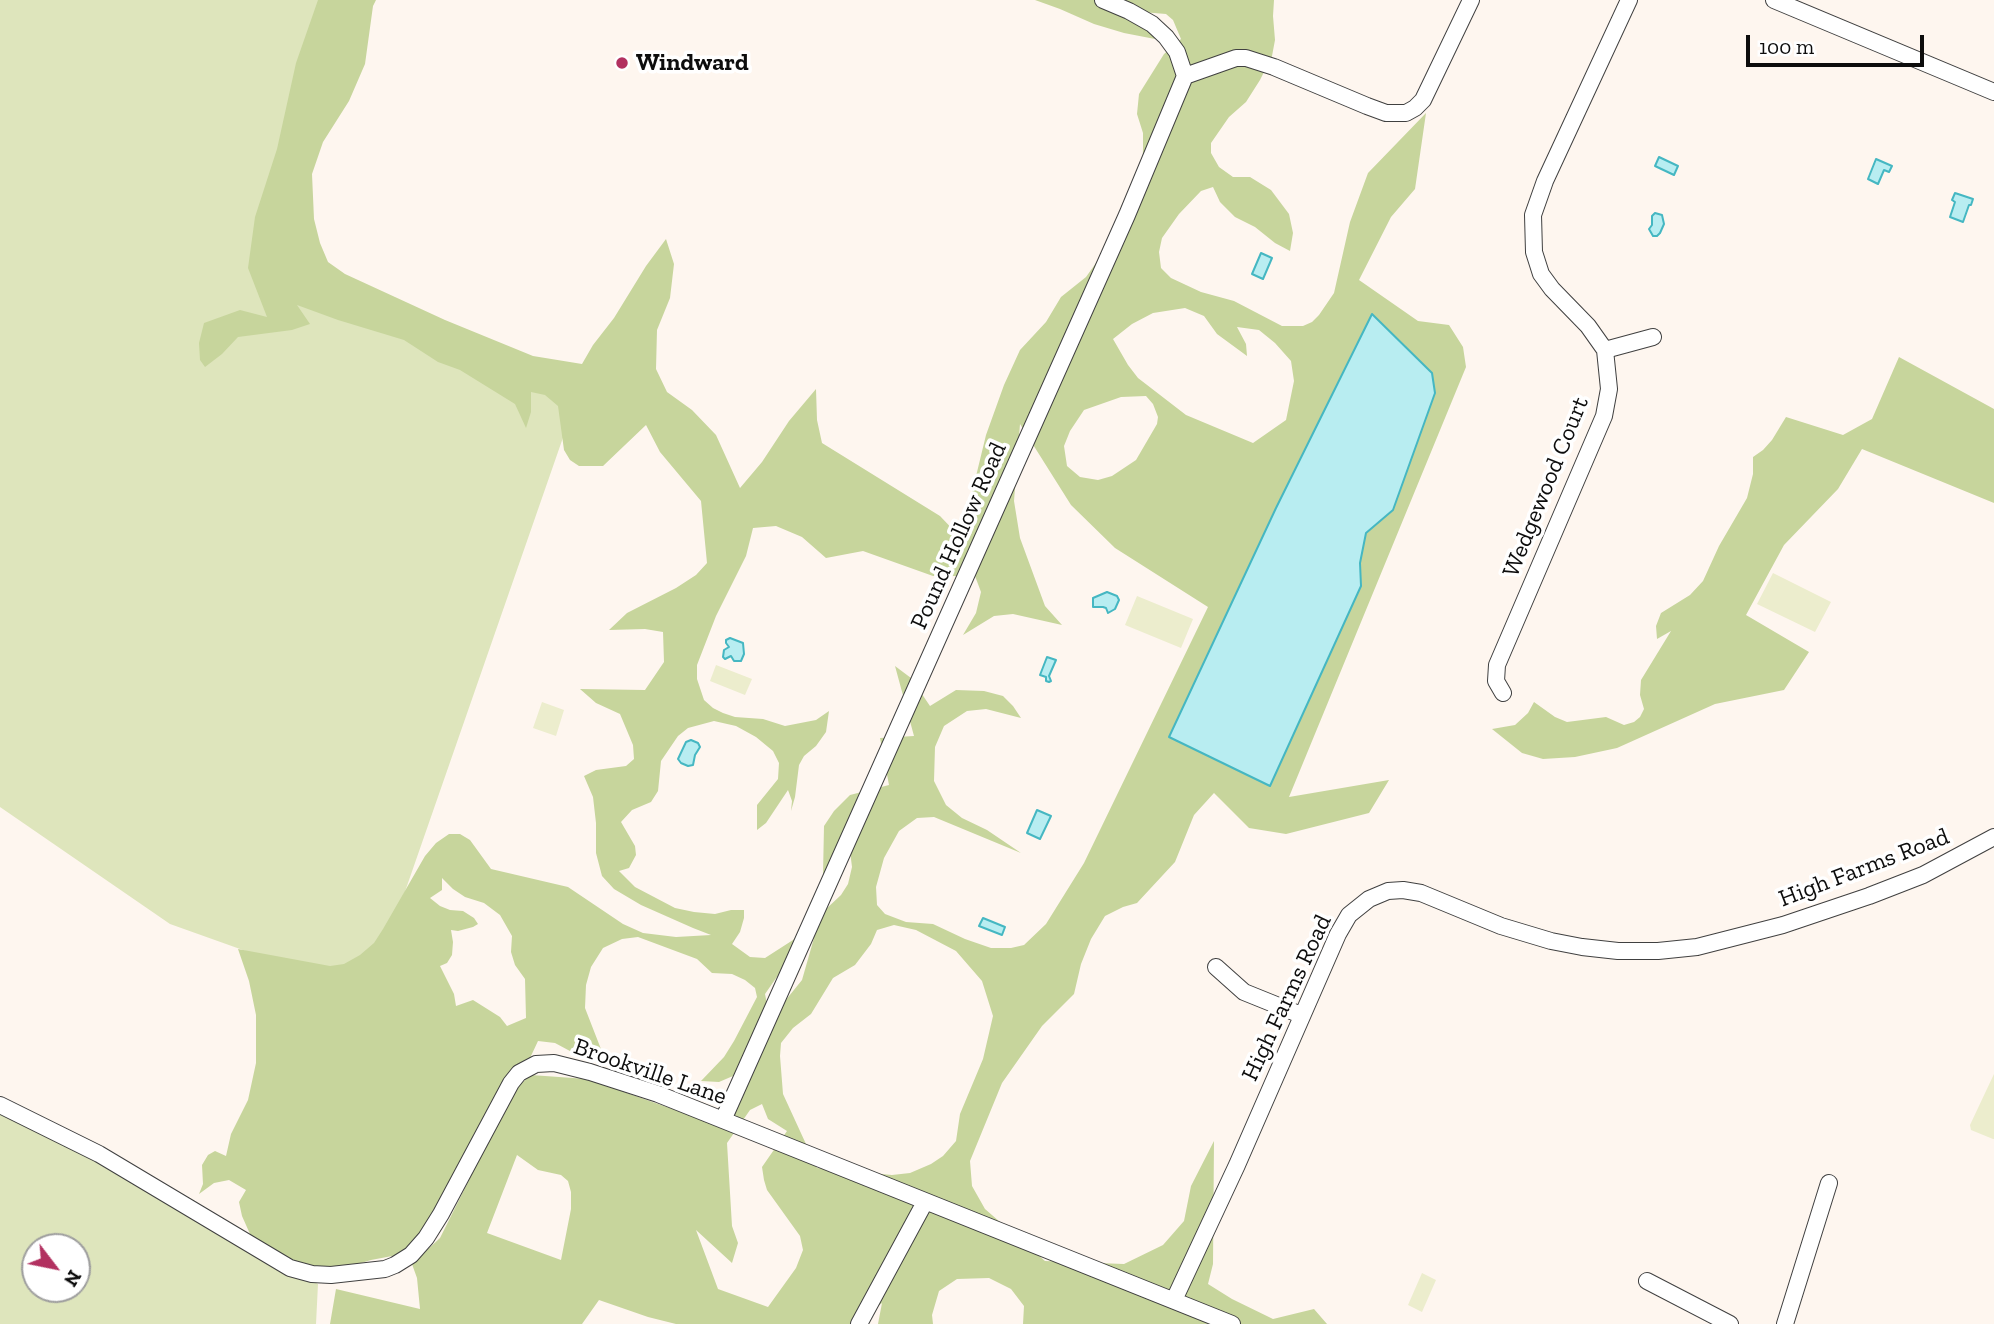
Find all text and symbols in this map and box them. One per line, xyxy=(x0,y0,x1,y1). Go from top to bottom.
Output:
scale bar xyxy=(1749,21,1927,65)
text: 100 m xyxy=(1759,34,1814,59)
place label: Windward xyxy=(636,49,749,77)
marker: Windward xyxy=(614,55,630,71)
street label: Wedgewood Court xyxy=(1497,393,1595,581)
street label: Pound Hollow Road xyxy=(905,438,1013,634)
street label: High Farms Road xyxy=(1775,822,1953,914)
street label: High Farms Road xyxy=(1236,910,1338,1086)
street label: Brookville Lane xyxy=(570,1032,730,1112)
north arrow xyxy=(21,1233,91,1303)
text: N xyxy=(59,1266,86,1291)

